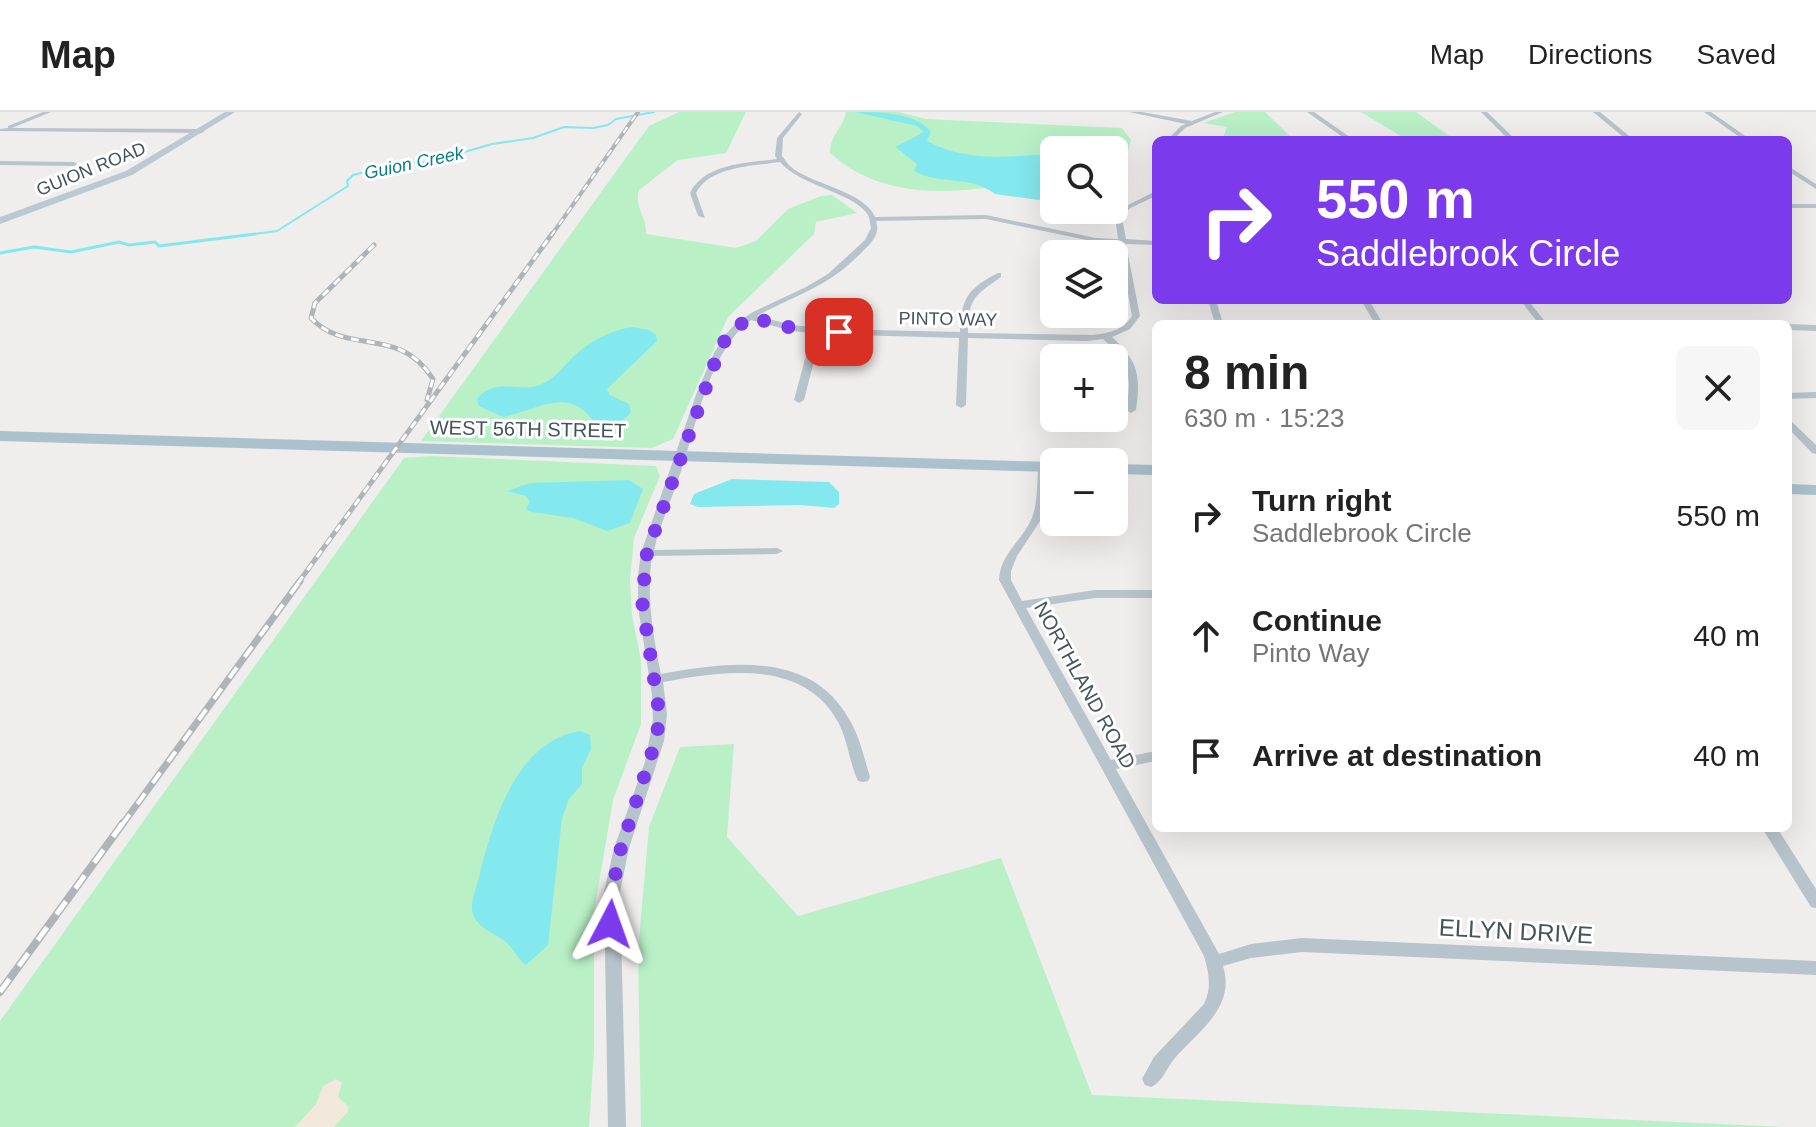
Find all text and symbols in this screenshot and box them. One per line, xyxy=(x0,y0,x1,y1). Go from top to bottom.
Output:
text: Map xyxy=(40,34,116,76)
text: Map xyxy=(1430,39,1484,70)
text: Directions xyxy=(1528,39,1653,70)
text: Saved xyxy=(1697,39,1776,70)
map controls xyxy=(1040,136,1128,536)
button: search xyxy=(1040,136,1128,224)
street label: GUION ROAD xyxy=(33,138,149,200)
water label: Guion Creek xyxy=(362,143,466,183)
text: 550 m xyxy=(1316,167,1475,230)
icon: right xyxy=(1184,168,1288,272)
text: Saddlebrook Circle xyxy=(1316,233,1620,274)
button: layers xyxy=(1040,240,1128,328)
pin xyxy=(805,298,873,366)
street label: PINTO WAY xyxy=(898,308,998,330)
icon: arrive xyxy=(817,310,861,354)
button: + xyxy=(1040,344,1128,432)
text: 8 min xyxy=(1184,346,1309,399)
button: close xyxy=(1676,346,1760,430)
text: 630 m · 15:23 xyxy=(1184,403,1344,433)
street label: WEST 56TH STREET xyxy=(430,416,626,442)
button: − xyxy=(1040,448,1128,536)
text: Turn right xyxy=(1252,484,1391,517)
icon: right xyxy=(1184,494,1228,538)
text: 550 m xyxy=(1677,499,1760,532)
text: Saddlebrook Circle xyxy=(1252,518,1472,548)
street label: NORTHLAND ROAD xyxy=(1030,598,1140,772)
text: Continue xyxy=(1252,604,1382,637)
icon: ahead xyxy=(1184,614,1228,658)
text: 40 m xyxy=(1693,619,1760,652)
text: Pinto Way xyxy=(1252,638,1370,668)
icon: arrive xyxy=(1184,734,1228,778)
text: Arrive at destination xyxy=(1252,739,1542,772)
text: 40 m xyxy=(1693,739,1760,772)
position arrow xyxy=(568,882,652,966)
street label: ELLYN DRIVE xyxy=(1438,913,1594,949)

